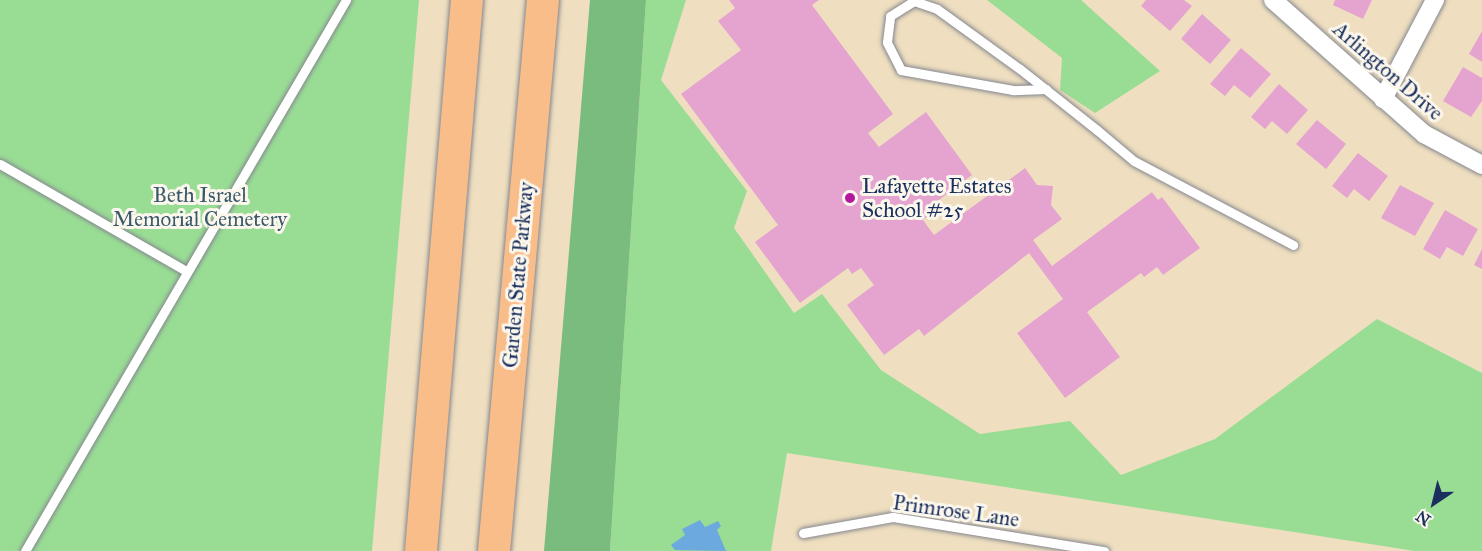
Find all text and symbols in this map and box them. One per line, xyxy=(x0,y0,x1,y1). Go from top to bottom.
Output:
street label: Arlington Drive xyxy=(1328,17,1448,125)
place label: Lafayette Estates School #25 xyxy=(862,173,1011,223)
street label: Garden State Parkway xyxy=(497,181,539,369)
park label: Beth Israel Memorial Cemetery xyxy=(113,182,287,232)
marker: Lafayette Estates School #25 xyxy=(843,191,857,205)
north arrow xyxy=(1404,473,1464,533)
street label: Primrose Lane xyxy=(891,490,1021,532)
text: N xyxy=(1412,506,1434,530)

